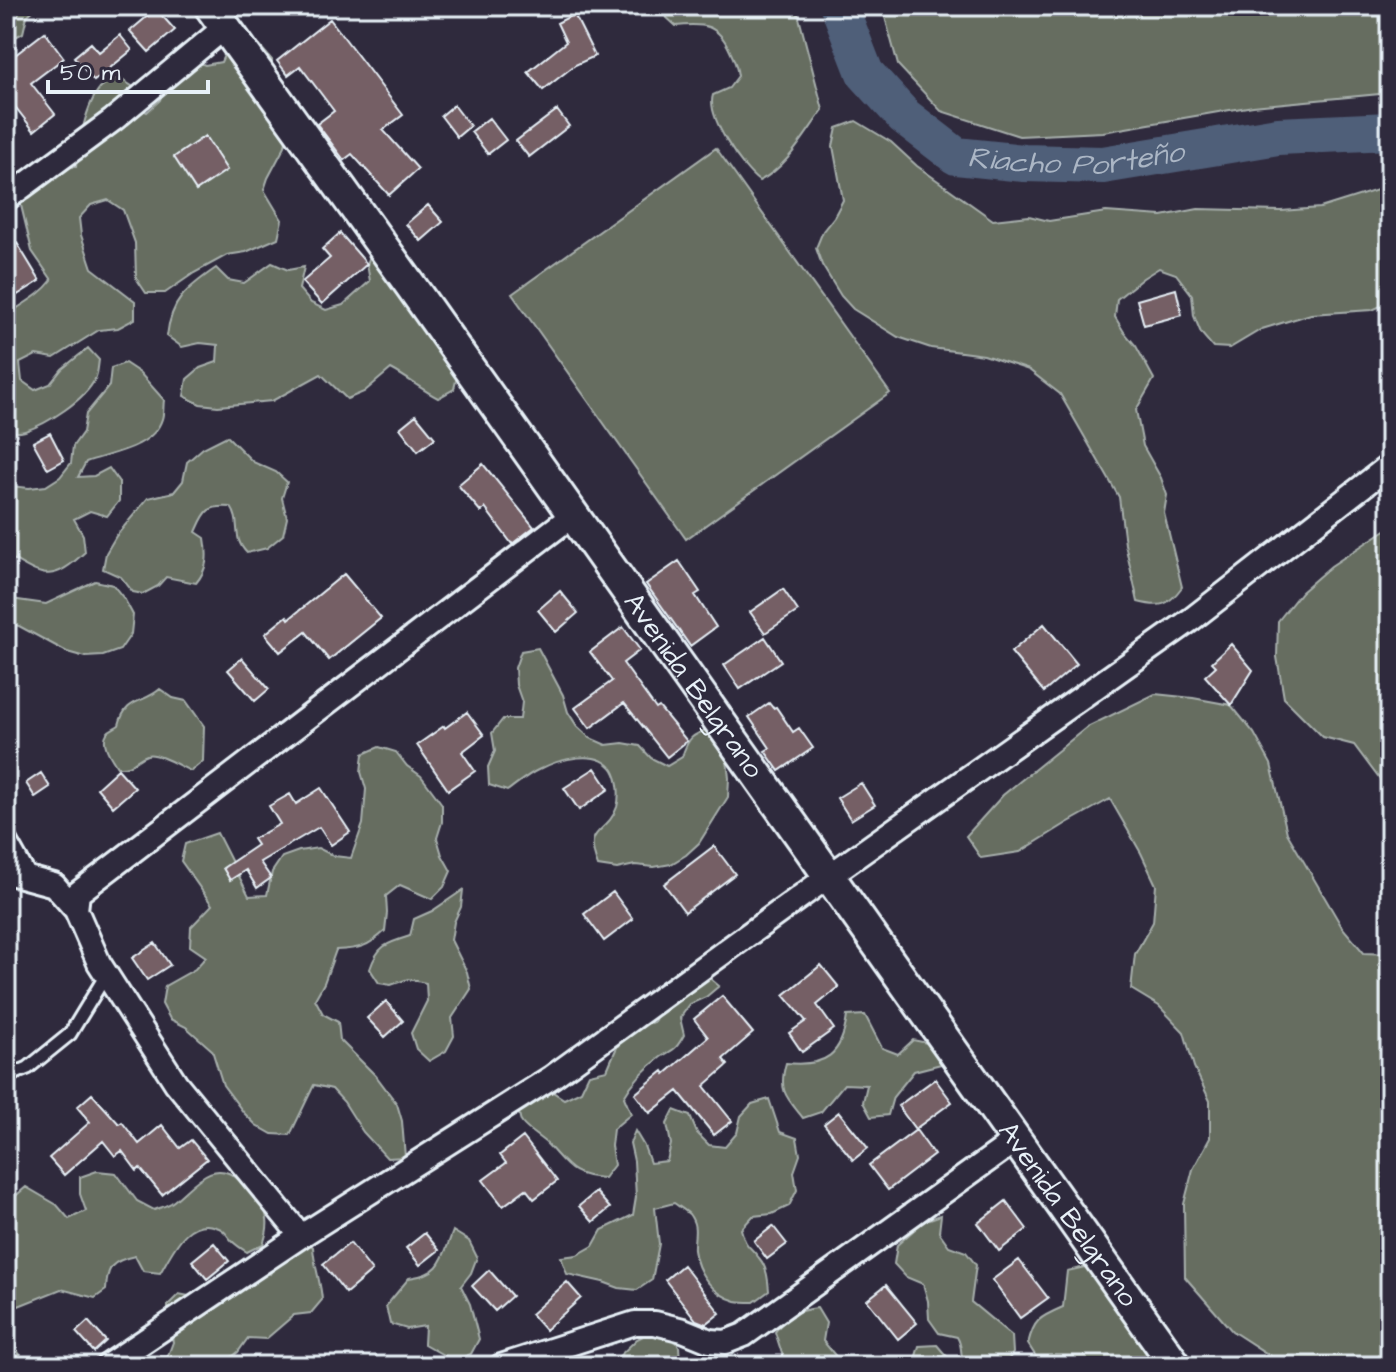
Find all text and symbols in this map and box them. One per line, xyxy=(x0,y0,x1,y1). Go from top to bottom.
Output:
scale bar xyxy=(48,44,208,94)
text: 50 m xyxy=(60,56,121,90)
water label: Riacho Porteño xyxy=(966,131,1189,186)
street label: Avenida Belgrano xyxy=(615,585,773,786)
street label: Avenida Belgrano xyxy=(989,1113,1148,1315)

